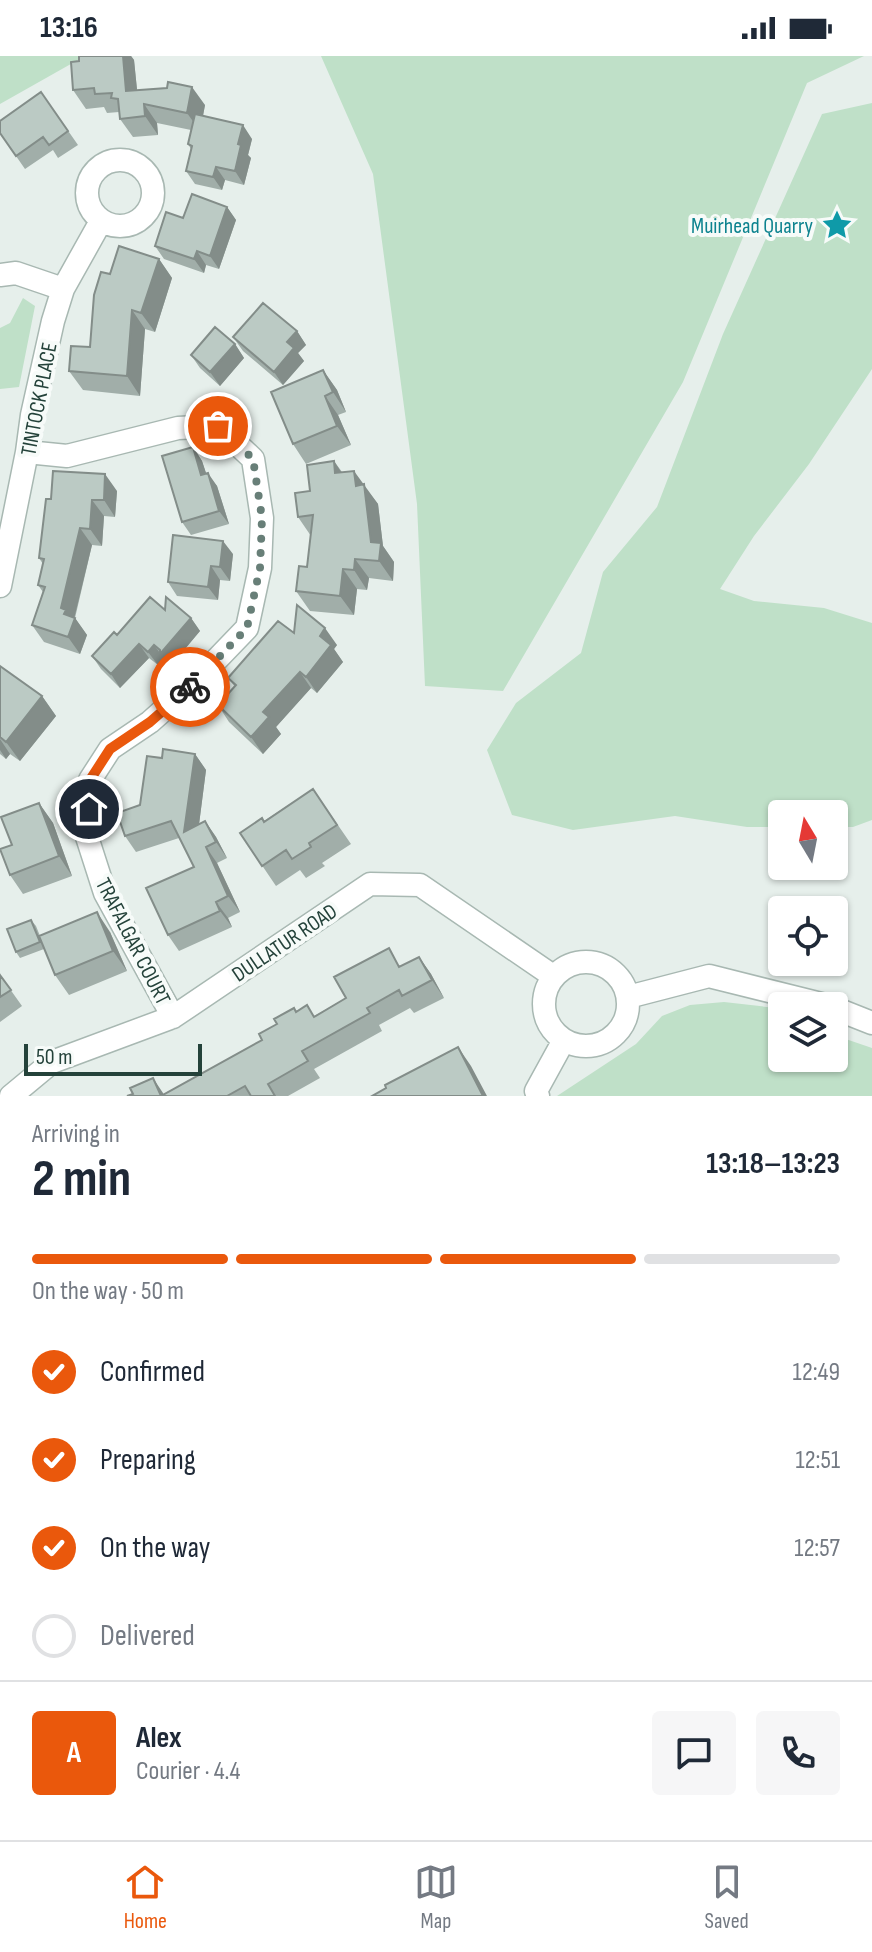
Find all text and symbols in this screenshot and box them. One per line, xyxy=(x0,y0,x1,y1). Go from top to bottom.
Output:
text: 13:16 xyxy=(40,10,98,46)
place icon: Muirhead Quarry xyxy=(820,208,854,242)
place label: Muirhead Quarry xyxy=(691,213,813,240)
street label: TINTOCK PLACE xyxy=(15,340,64,458)
pin xyxy=(184,392,252,460)
icon: bag xyxy=(196,404,240,448)
courier xyxy=(150,647,230,727)
icon: bike xyxy=(168,665,212,709)
pin xyxy=(55,775,123,843)
icon: home xyxy=(67,787,111,831)
north arrow xyxy=(768,800,848,880)
map controls xyxy=(768,800,848,1072)
street label: TRAFALGAR COURT xyxy=(89,874,176,1010)
button: locate xyxy=(768,896,848,976)
street label: DULLATUR ROAD xyxy=(227,898,343,988)
button: layers xyxy=(768,992,848,1072)
scale bar xyxy=(24,1040,202,1076)
text: 50 m xyxy=(36,1044,72,1071)
text: Arriving in xyxy=(32,1119,120,1150)
text: 13:18–13:23 xyxy=(706,1146,840,1182)
text: 2 min xyxy=(32,1148,131,1211)
text: On the way · 50 m xyxy=(32,1276,184,1307)
icon: check xyxy=(32,1350,76,1394)
text: Confirmed xyxy=(100,1354,205,1390)
text: 12:49 xyxy=(793,1357,840,1388)
icon: check xyxy=(32,1438,76,1482)
text: Preparing xyxy=(100,1442,196,1478)
text: 12:51 xyxy=(795,1445,840,1476)
icon: check xyxy=(32,1526,76,1570)
text: On the way xyxy=(100,1530,210,1566)
text: 12:57 xyxy=(794,1533,840,1564)
text: Delivered xyxy=(100,1618,195,1654)
button: chat xyxy=(652,1711,736,1795)
button: phone xyxy=(756,1711,840,1795)
text: Alex xyxy=(136,1720,182,1756)
text: A xyxy=(67,1735,81,1771)
text: Courier · 4.4 xyxy=(136,1756,240,1787)
tab: Home xyxy=(123,1860,167,1935)
tab: Map xyxy=(414,1860,458,1935)
tab: Saved xyxy=(705,1860,749,1935)

